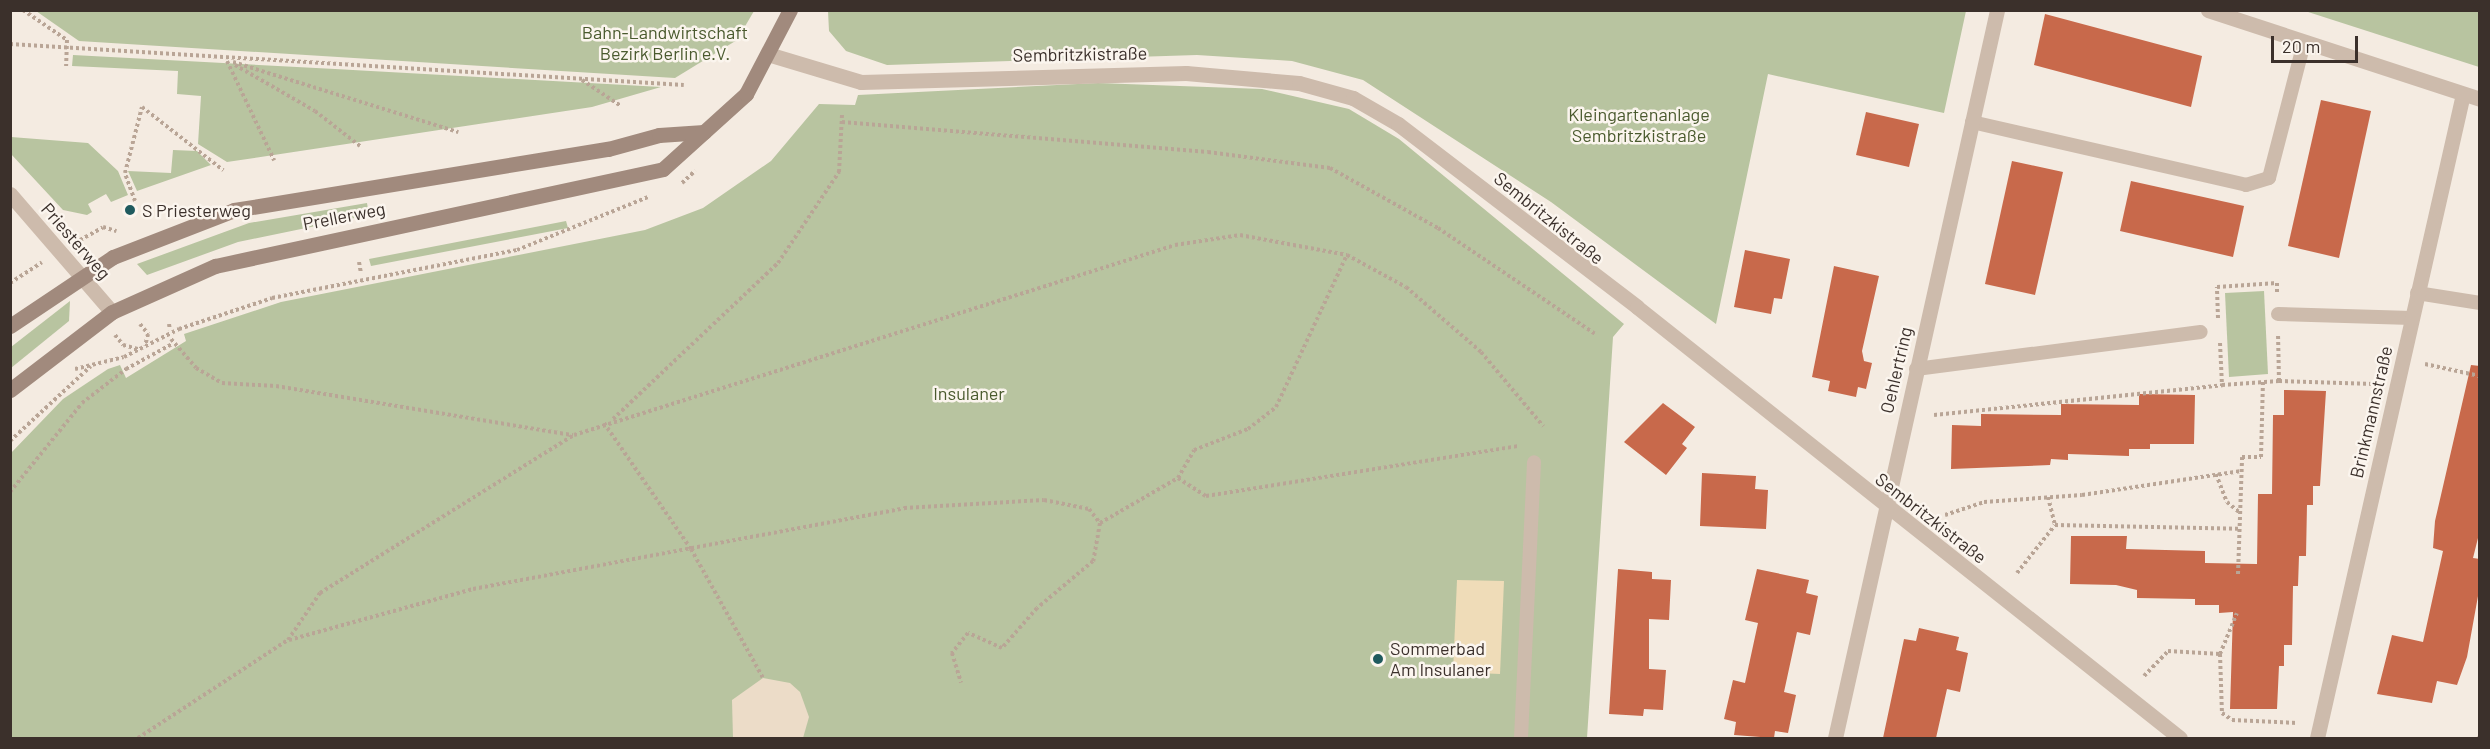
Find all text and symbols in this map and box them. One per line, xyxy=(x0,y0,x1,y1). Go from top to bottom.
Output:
park label: Bahn-Landwirtschaft Bezirk Berlin e.V. xyxy=(582,22,748,64)
scale bar xyxy=(2274,24,2361,62)
text: 20 m xyxy=(2282,35,2320,57)
street label: Sembritzkistraße xyxy=(1013,42,1147,66)
park label: Kleingartenanlage Sembritzkistraße xyxy=(1568,104,1710,146)
street label: Sembritzkistraße xyxy=(1490,167,1608,269)
street label: Prellerweg xyxy=(301,197,387,235)
street label: Priesterweg xyxy=(37,198,115,284)
place label: S Priesterweg xyxy=(142,199,251,221)
marker: S Priesterweg xyxy=(123,203,137,217)
street label: Oehlertring xyxy=(1876,325,1916,415)
street label: Brinkmannstraße xyxy=(2345,344,2397,480)
park label: Insulaner xyxy=(933,382,1005,404)
street label: Sembritzkistraße xyxy=(1871,468,1991,568)
place label: Sommerbad Am Insulaner xyxy=(1390,638,1491,680)
marker: Sommerbad Am Insulaner xyxy=(1371,652,1385,666)

